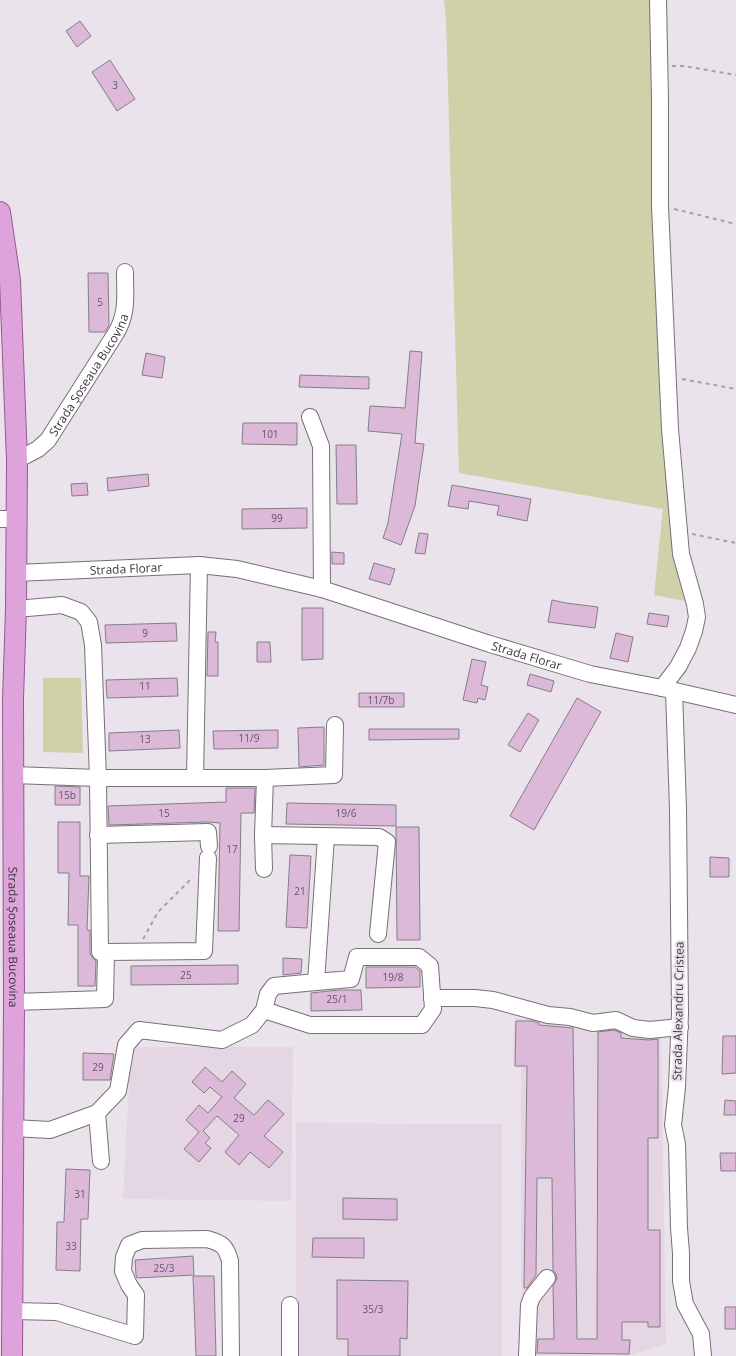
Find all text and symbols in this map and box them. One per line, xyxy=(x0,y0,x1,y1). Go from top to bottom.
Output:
house number: 3 xyxy=(112,78,118,92)
house number: 5 xyxy=(97,295,103,309)
street label: Strada Șoseaua Bucovina xyxy=(44,312,132,439)
house number: 101 xyxy=(261,427,279,441)
house number: 99 xyxy=(271,511,283,525)
street label: Strada Florar xyxy=(89,558,163,578)
house number: 9 xyxy=(142,626,148,640)
street label: Strada Florar xyxy=(490,637,564,674)
house number: 11 xyxy=(139,679,151,693)
house number: 11/7b xyxy=(368,693,394,707)
house number: 11/9 xyxy=(239,731,260,745)
house number: 13 xyxy=(139,732,151,746)
house number: 15b xyxy=(58,788,76,802)
house number: 15 xyxy=(158,806,170,820)
house number: 19/6 xyxy=(336,806,357,820)
house number: 17 xyxy=(226,842,238,856)
street label: Strada Șoseaua Bucovina xyxy=(5,867,23,1008)
house number: 21 xyxy=(294,884,306,898)
street label: Strada Alexandru Cristea xyxy=(668,941,688,1081)
house number: 25 xyxy=(180,968,192,982)
house number: 19/8 xyxy=(383,970,404,984)
house number: 25/1 xyxy=(327,992,347,1006)
house number: 29 xyxy=(92,1060,104,1074)
house number: 29 xyxy=(233,1111,245,1125)
house number: 31 xyxy=(74,1187,86,1201)
house number: 33 xyxy=(65,1239,77,1253)
house number: 25/3 xyxy=(154,1261,175,1275)
house number: 35/3 xyxy=(363,1302,384,1316)

